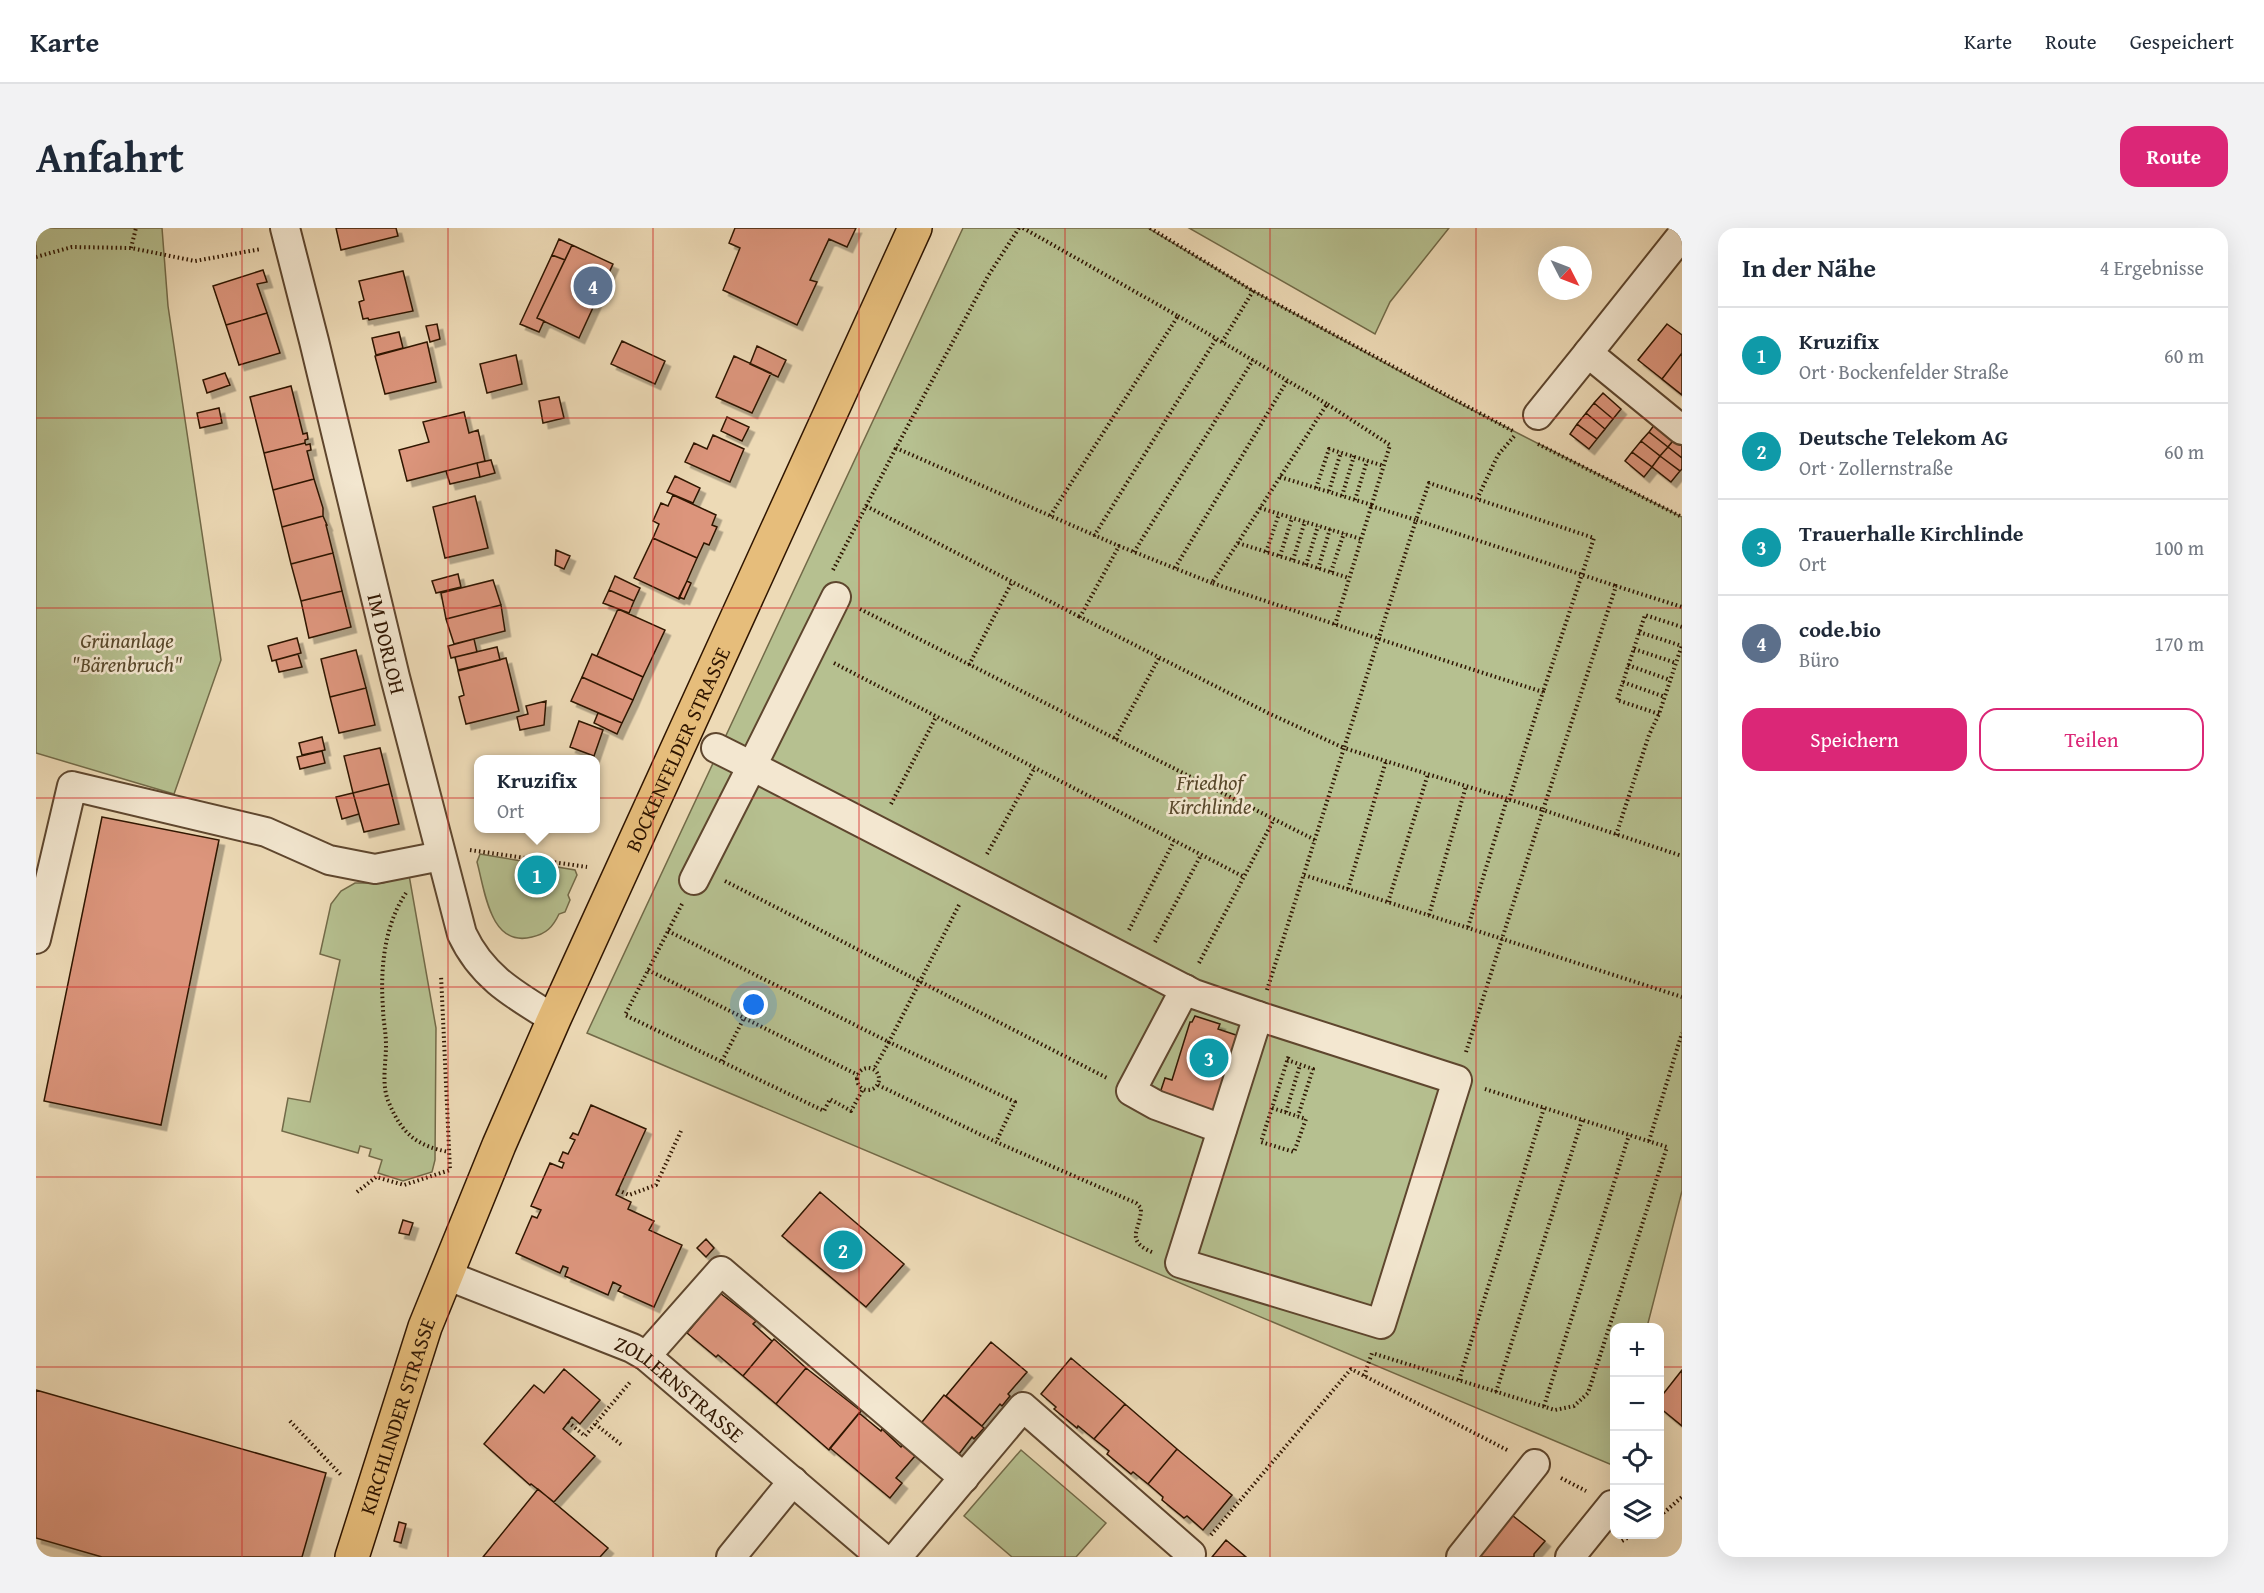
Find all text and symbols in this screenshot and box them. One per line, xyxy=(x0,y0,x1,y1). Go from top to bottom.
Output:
text: Karte xyxy=(30,21,99,62)
text: Karte xyxy=(1964,26,2012,57)
text: Route xyxy=(2045,26,2097,57)
text: Gespeichert xyxy=(2130,26,2234,57)
text: Anfahrt xyxy=(36,126,184,187)
button: Route xyxy=(2120,126,2228,187)
north arrow xyxy=(1538,246,1592,300)
text: In der Nähe xyxy=(1742,248,1876,287)
text: 4 Ergebnisse xyxy=(2100,253,2204,282)
pin: 4 xyxy=(574,264,612,308)
text: Kruzifix xyxy=(1799,325,1879,357)
text: 1 xyxy=(1756,341,1767,370)
text: 60 m xyxy=(2164,341,2204,370)
text: Ort · Bockenfelder Straße xyxy=(1799,357,2009,386)
text: Deutsche Telekom AG xyxy=(1799,421,2008,453)
text: 2 xyxy=(1756,437,1767,466)
text: 60 m xyxy=(2164,437,2204,466)
text: Ort · Zollernstraße xyxy=(1799,453,1953,482)
text: Trauerhalle Kirchlinde xyxy=(1799,517,2024,549)
text: 3 xyxy=(1756,533,1767,562)
text: 100 m xyxy=(2154,533,2204,562)
text: Ort xyxy=(1799,549,1826,578)
street label: IM DORLOH xyxy=(360,590,414,698)
text: code.bio xyxy=(1799,613,1881,645)
park label: Grünanlage "Bärenbruch" xyxy=(72,625,183,680)
text: 4 xyxy=(1756,629,1767,658)
text: 170 m xyxy=(2154,629,2204,658)
street label: BOCKENFELDER STRASSE xyxy=(617,641,738,857)
text: Büro xyxy=(1799,645,1839,674)
button: Speichern xyxy=(1742,708,1967,771)
button: Teilen xyxy=(1979,708,2204,771)
popup xyxy=(474,755,600,833)
text: Kruzifix xyxy=(497,764,577,796)
park label: Friedhof Kirchlinde xyxy=(1168,767,1251,822)
text: Ort xyxy=(497,796,524,825)
pin: 1 xyxy=(518,852,556,898)
your location xyxy=(739,990,768,1019)
pin: 3 xyxy=(1190,1036,1228,1080)
pin: 2 xyxy=(824,1228,862,1272)
street label: KIRCHLINDER STRASSE xyxy=(351,1312,443,1518)
map controls xyxy=(1610,1323,1664,1539)
button: + xyxy=(1610,1323,1664,1377)
street label: ZOLLERNSTRASSE xyxy=(610,1327,752,1450)
button: − xyxy=(1610,1377,1664,1431)
button: locate xyxy=(1610,1431,1664,1485)
button: layers xyxy=(1610,1485,1664,1539)

